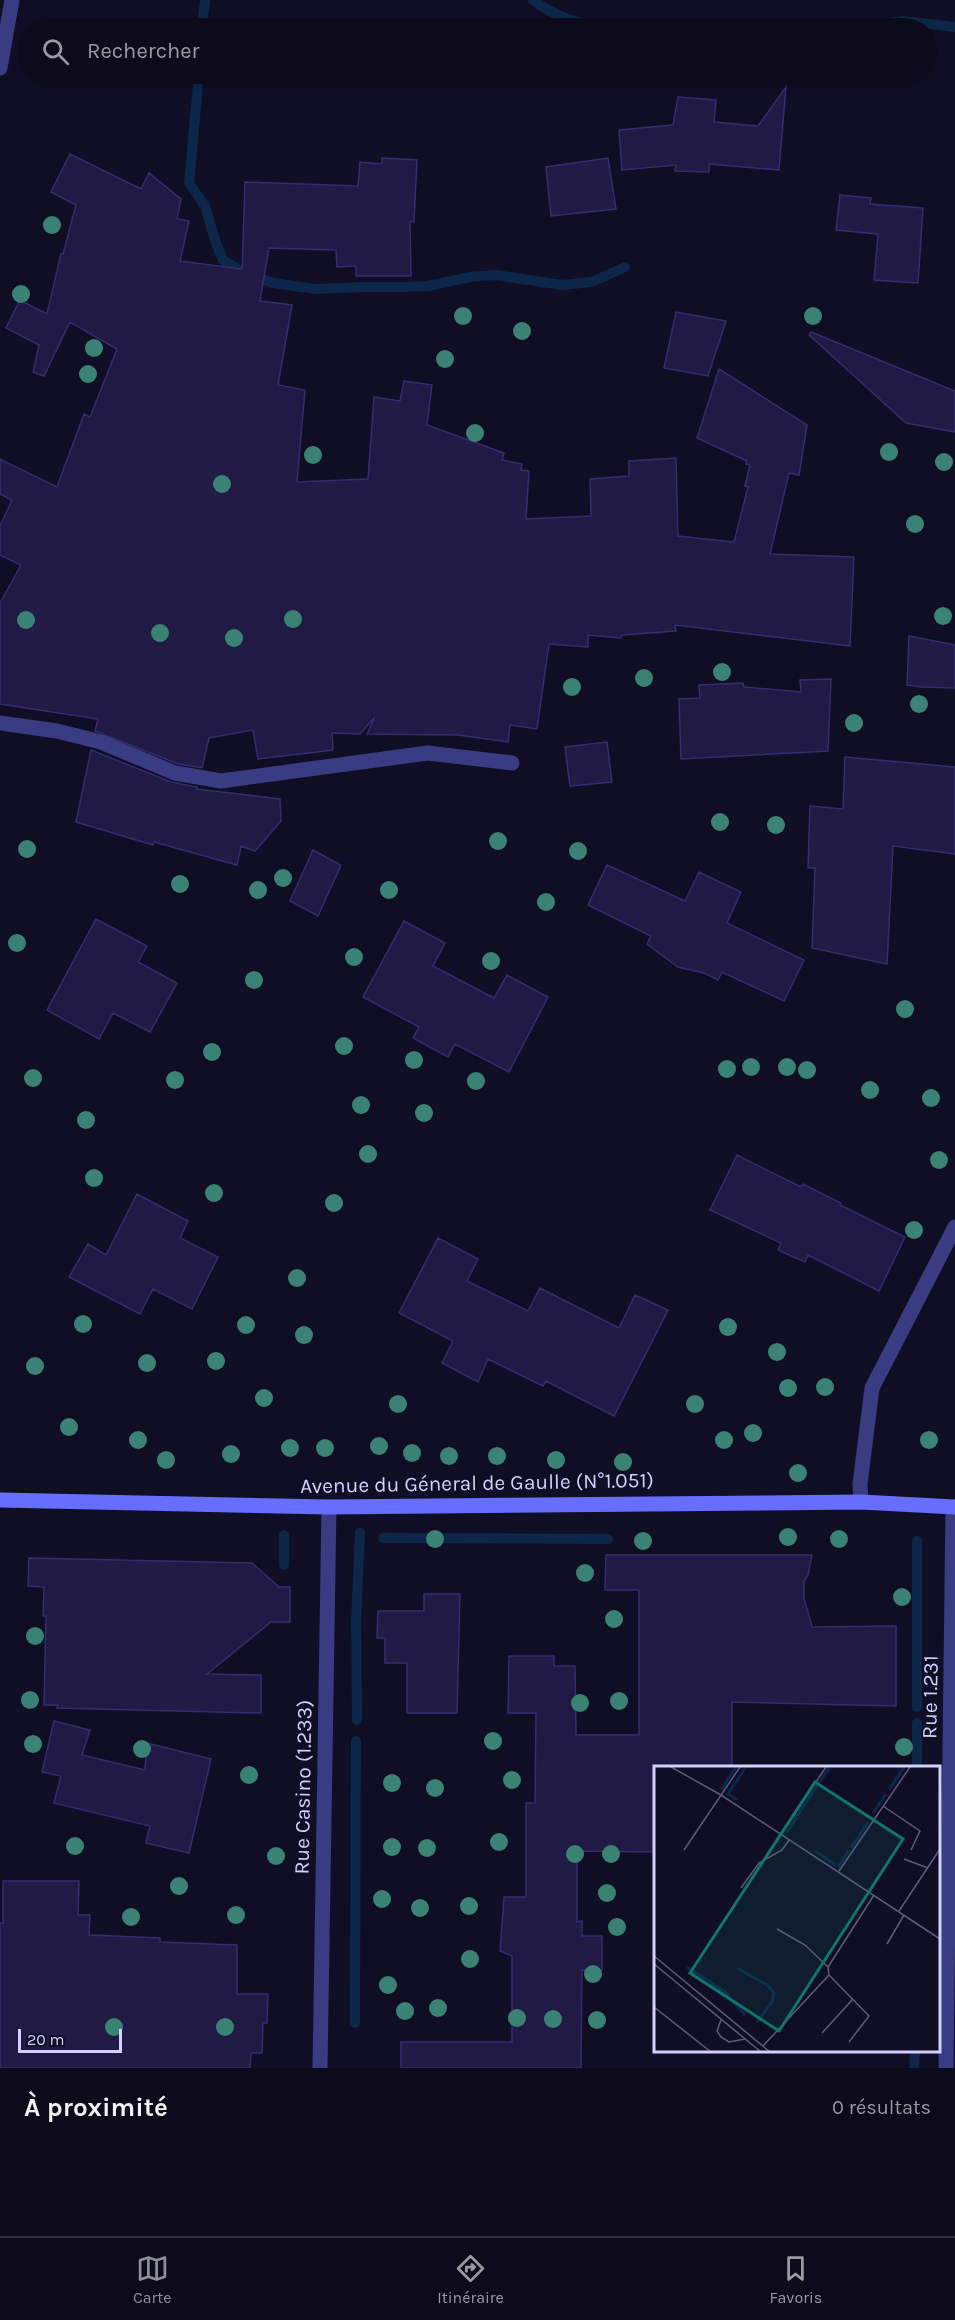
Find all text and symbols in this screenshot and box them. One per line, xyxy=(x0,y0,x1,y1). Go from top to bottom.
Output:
search box xyxy=(18,18,937,84)
icon: search xyxy=(39,35,72,68)
text: Rechercher xyxy=(87,38,200,64)
street label: Avenue du Géneral de Gaulle (N°1.051) xyxy=(300,1468,654,1498)
street label: Rue 1.231 xyxy=(917,1655,943,1739)
street label: Rue Casino (1.233) xyxy=(289,1699,317,1875)
inset map xyxy=(654,1766,940,2053)
scale bar xyxy=(18,2026,122,2054)
text: 20 m xyxy=(27,2030,65,2049)
text: À proximité xyxy=(24,2092,168,2123)
text: 0 résultats xyxy=(832,2096,931,2119)
tab: Carte xyxy=(133,2252,172,2307)
tab: Itinéraire xyxy=(437,2252,504,2307)
tab: Favoris xyxy=(770,2252,822,2307)

